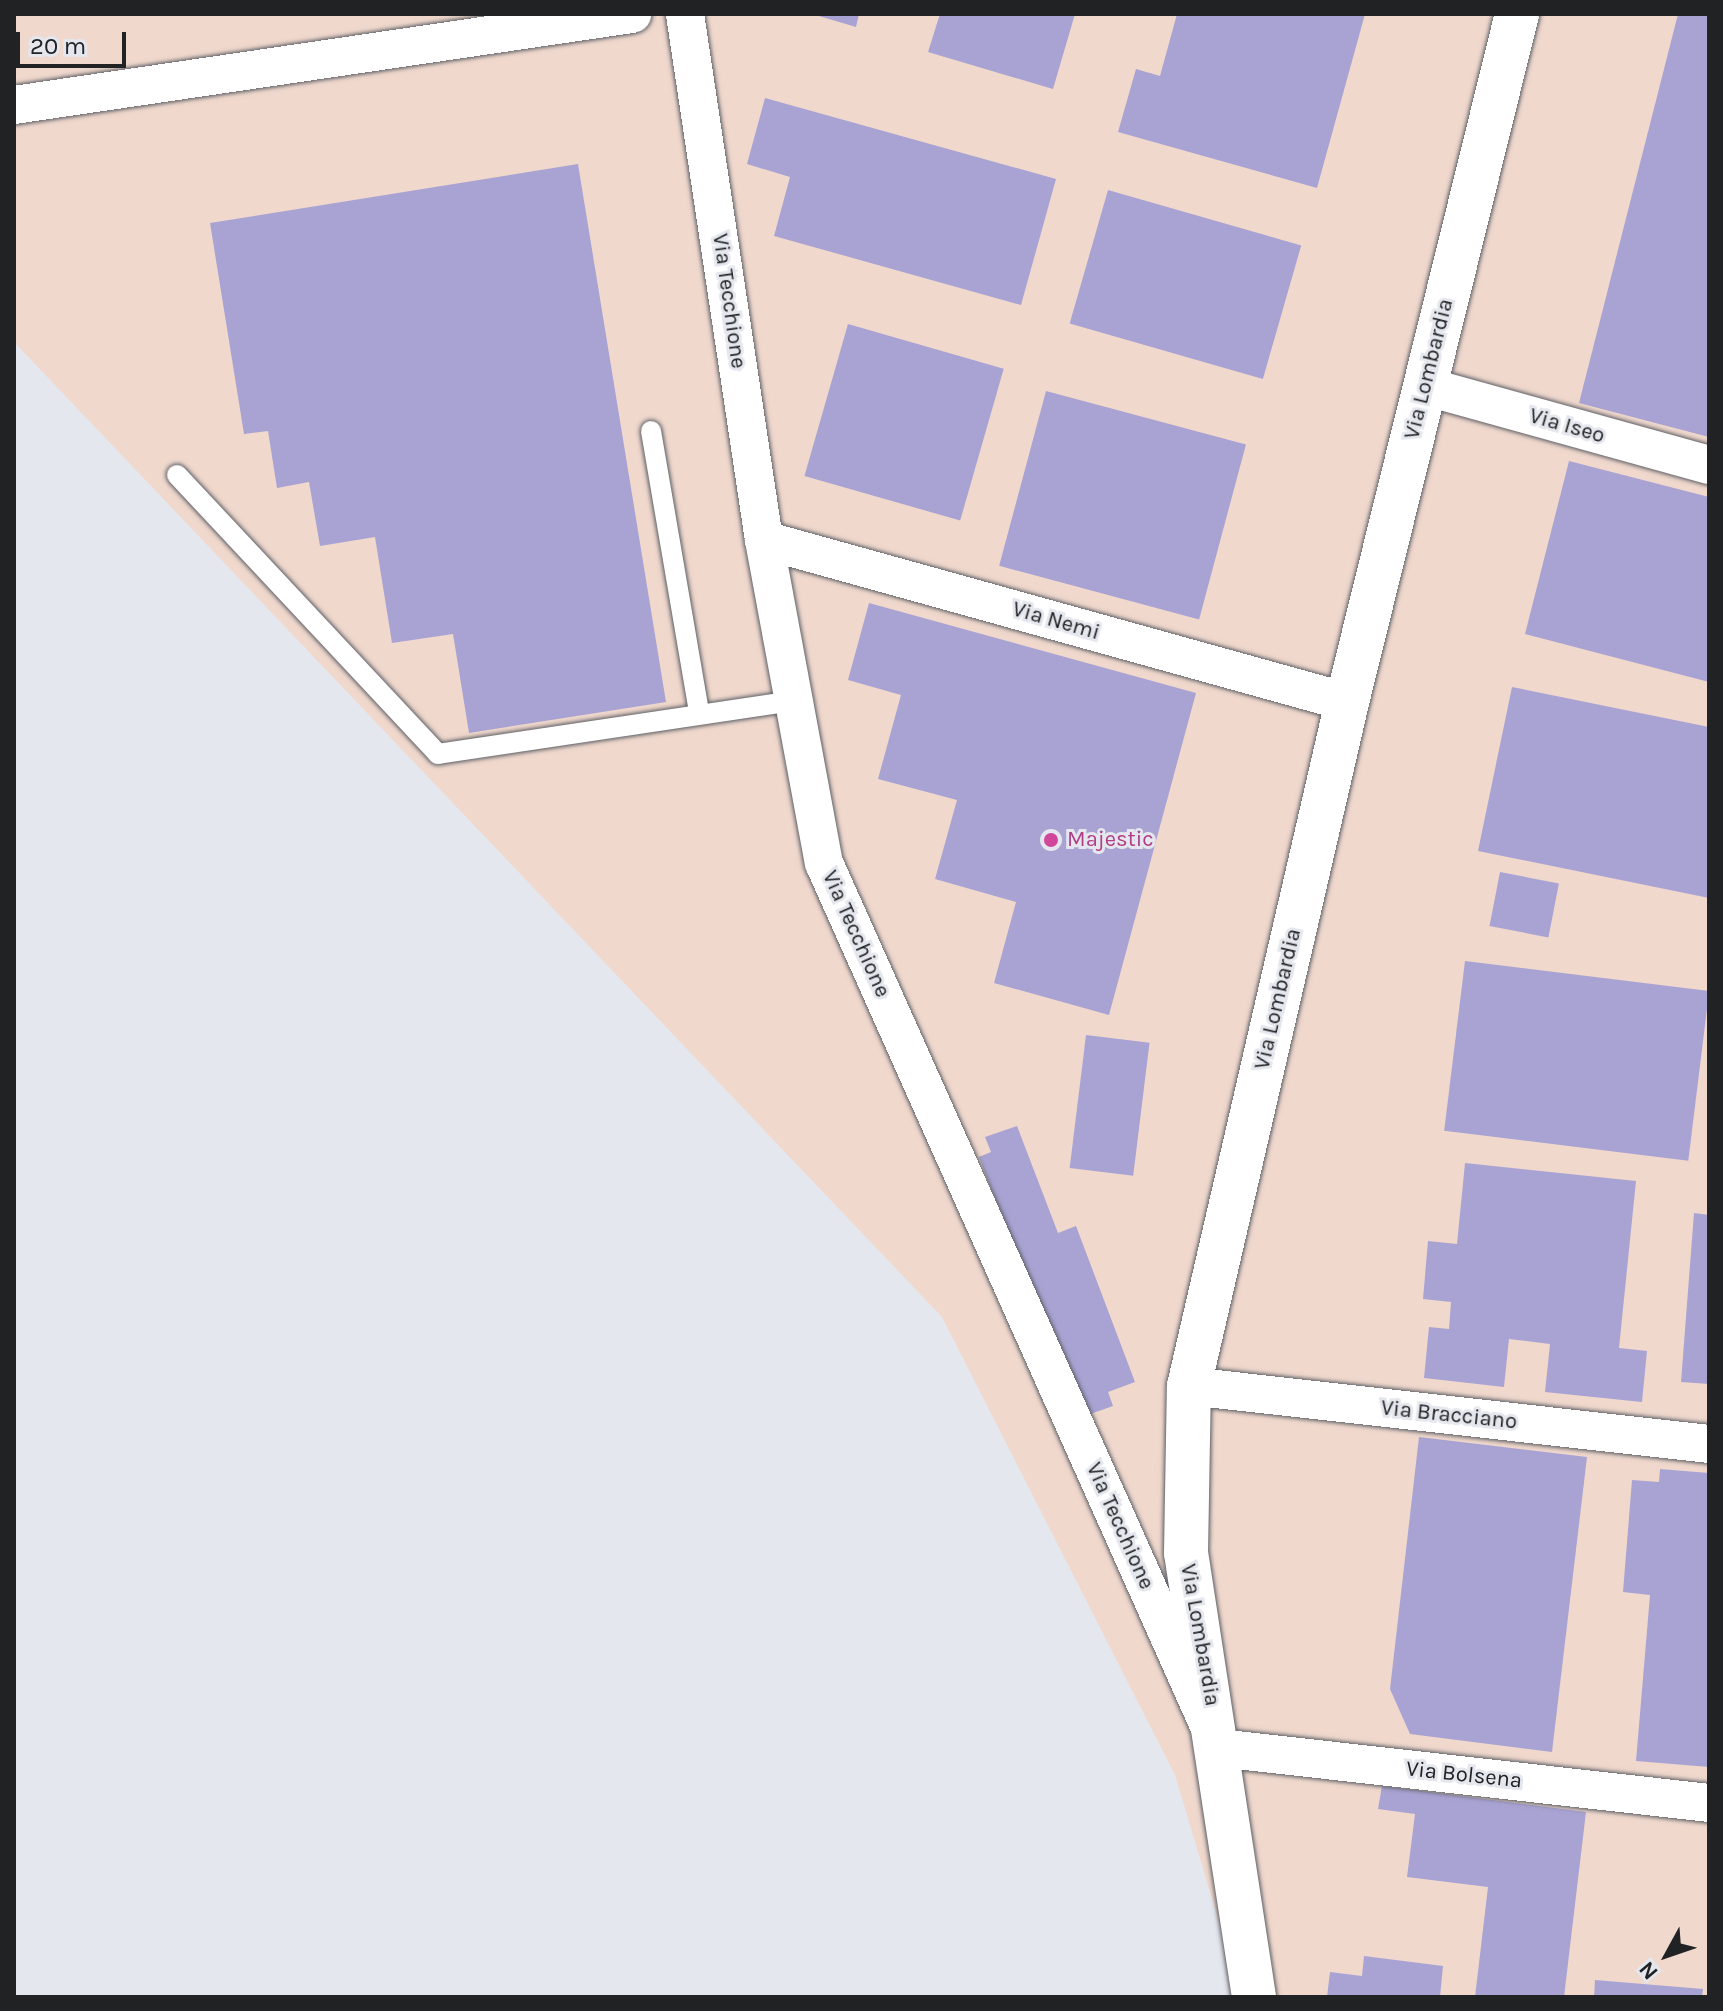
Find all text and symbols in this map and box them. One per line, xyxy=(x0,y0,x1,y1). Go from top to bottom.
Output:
scale bar xyxy=(20,16,130,66)
text: 20 m xyxy=(30,32,86,60)
street label: Via Tecchione xyxy=(706,232,752,370)
street label: Via Lombardia xyxy=(1399,296,1459,442)
street label: Via Iseo xyxy=(1526,403,1608,449)
street label: Via Nemi xyxy=(1009,596,1103,646)
place label: Majestic xyxy=(1067,827,1154,853)
marker: Majestic xyxy=(1042,831,1060,849)
street label: Via Tecchione xyxy=(816,866,896,1002)
street label: Via Lombardia xyxy=(1249,926,1307,1072)
street label: Via Bracciano xyxy=(1380,1395,1518,1435)
street label: Via Tecchione xyxy=(1080,1458,1160,1594)
street label: Via Lombardia xyxy=(1175,1562,1225,1708)
street label: Via Bolsena xyxy=(1405,1756,1523,1794)
north arrow xyxy=(1627,1915,1707,1995)
text: N xyxy=(1634,1956,1664,1985)

